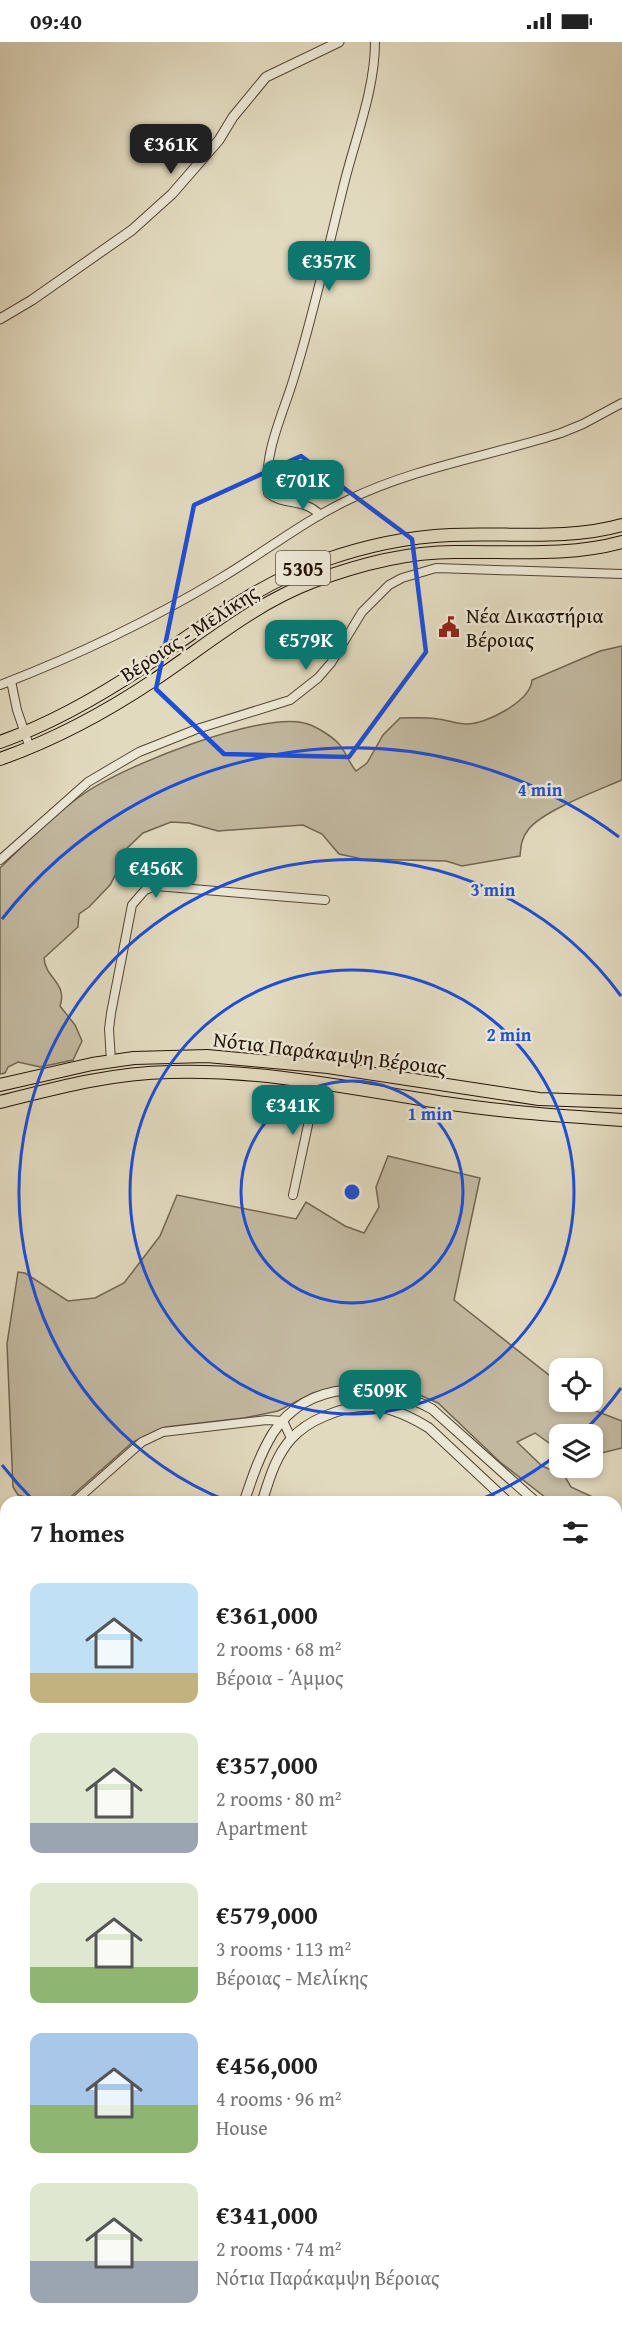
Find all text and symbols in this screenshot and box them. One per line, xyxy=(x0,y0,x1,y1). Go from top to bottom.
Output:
text: 09:40 xyxy=(30,5,82,37)
pin: €361K xyxy=(129,124,213,175)
text: €361K xyxy=(144,129,198,158)
pin: €357K xyxy=(287,241,371,292)
text: €357K xyxy=(302,246,356,275)
pin: €701K xyxy=(261,460,345,511)
text: €701K xyxy=(276,465,330,494)
road number: 5305 xyxy=(276,551,330,585)
street label: Βέροιας - Μελίκης xyxy=(114,576,264,689)
place label: Νέα Δικαστήρια Βέροιας xyxy=(466,600,604,655)
public building icon: Νέα Δικαστήρια Βέροιας xyxy=(437,615,461,639)
pin: €579K xyxy=(264,620,348,671)
text: €579K xyxy=(279,625,333,654)
text: 4 min xyxy=(518,776,563,803)
pin: €456K xyxy=(114,848,198,899)
text: €456K xyxy=(129,853,183,882)
text: 3 min xyxy=(471,876,516,903)
text: 2 min xyxy=(487,1021,532,1048)
street label: Νότια Παράκαμψη Βέροιας xyxy=(212,1023,448,1083)
pin: €341K xyxy=(251,1085,335,1136)
text: €341K xyxy=(266,1090,320,1119)
text: 1 min xyxy=(408,1100,453,1127)
centre of rings xyxy=(342,1182,362,1202)
map controls xyxy=(549,1358,603,1478)
button: locate xyxy=(549,1358,603,1412)
pin: €509K xyxy=(338,1370,422,1421)
text: €509K xyxy=(353,1375,407,1404)
button: layers xyxy=(549,1424,603,1478)
text: 7 homes xyxy=(30,1513,125,1552)
icon: filters xyxy=(559,1516,592,1549)
text: €361,000 xyxy=(216,1595,318,1634)
icon: home xyxy=(78,1607,150,1679)
text: 2 rooms · 68 m² xyxy=(216,1634,342,1663)
text: Βέροια - Άμμος xyxy=(216,1663,344,1692)
text: €357,000 xyxy=(216,1745,318,1784)
icon: home xyxy=(78,1757,150,1829)
text: 2 rooms · 80 m² xyxy=(216,1784,342,1813)
text: Apartment xyxy=(216,1813,308,1842)
text: €579,000 xyxy=(216,1895,318,1934)
icon: home xyxy=(78,1907,150,1979)
text: 3 rooms · 113 m² xyxy=(216,1934,351,1963)
text: Βέροιας - Μελίκης xyxy=(216,1963,368,1992)
text: €456,000 xyxy=(216,2045,318,2084)
icon: home xyxy=(78,2057,150,2129)
text: 4 rooms · 96 m² xyxy=(216,2084,342,2113)
text: House xyxy=(216,2113,268,2142)
text: €341,000 xyxy=(216,2195,318,2234)
icon: home xyxy=(78,2207,150,2279)
text: 2 rooms · 74 m² xyxy=(216,2234,342,2263)
text: Νότια Παράκαμψη Βέροιας xyxy=(216,2263,440,2292)

